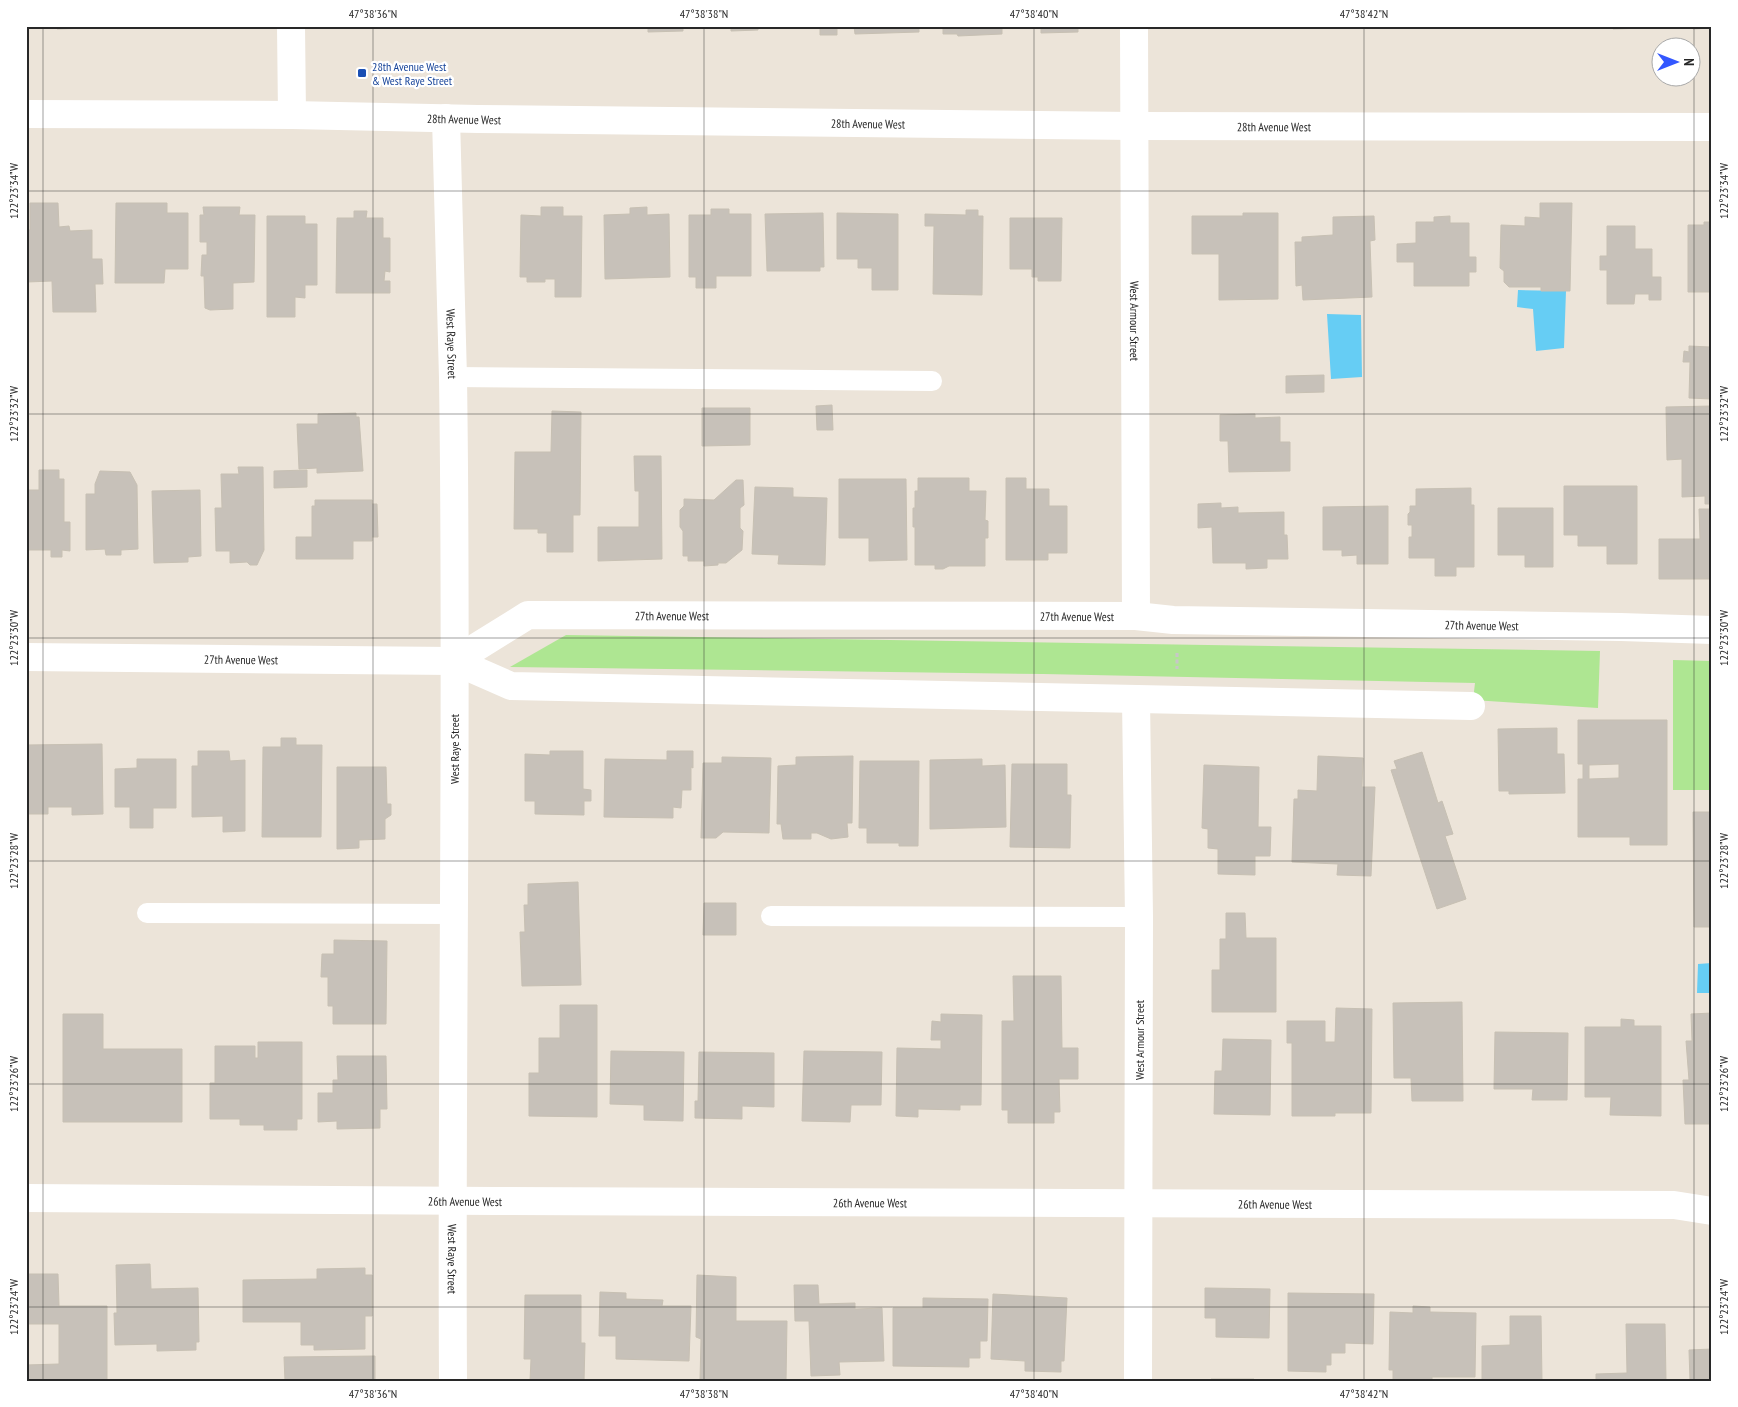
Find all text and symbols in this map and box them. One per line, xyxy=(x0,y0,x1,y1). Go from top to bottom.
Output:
text: 47°38'36"N xyxy=(349,6,397,21)
text: 47°38'38"N xyxy=(680,6,728,21)
text: 47°38'40"N xyxy=(1010,6,1058,21)
text: 47°38'42"N xyxy=(1340,6,1388,21)
north arrow xyxy=(1650,38,1700,88)
text: N xyxy=(1680,58,1698,66)
place label: 28th Avenue West & West Raye Street xyxy=(372,59,453,88)
marker: 28th Avenue West & West Raye Street xyxy=(356,67,368,79)
street label: 28th Avenue West xyxy=(427,110,502,127)
street label: 28th Avenue West xyxy=(831,115,906,131)
street label: 28th Avenue West xyxy=(1237,119,1312,134)
text: 122°23'34"W xyxy=(6,163,21,219)
text: 122°23'34"W xyxy=(1716,163,1731,219)
street label: West Armour Street xyxy=(1127,281,1143,362)
street label: West Raye Street xyxy=(444,309,461,380)
text: 122°23'32"W xyxy=(6,386,21,442)
text: 122°23'32"W xyxy=(1716,386,1731,442)
street label: 27th Avenue West xyxy=(635,608,710,623)
street label: 27th Avenue West xyxy=(1040,608,1115,623)
text: 122°23'30"W xyxy=(6,610,21,666)
text: 122°23'30"W xyxy=(1716,610,1731,666)
street label: 27th Avenue West xyxy=(1444,617,1520,633)
street label: 27th Avenue West xyxy=(204,651,279,667)
street label: West Raye Street xyxy=(447,713,462,784)
text: 122°23'28"W xyxy=(6,833,21,889)
text: 122°23'28"W xyxy=(1716,833,1731,889)
street label: West Armour Street xyxy=(1132,999,1147,1080)
text: 122°23'26"W xyxy=(6,1056,21,1112)
text: 122°23'26"W xyxy=(1716,1056,1731,1112)
street label: 26th Avenue West xyxy=(428,1193,503,1209)
street label: 26th Avenue West xyxy=(833,1195,908,1210)
street label: 26th Avenue West xyxy=(1238,1196,1313,1211)
street label: West Raye Street xyxy=(445,1224,460,1295)
text: 122°23'24"W xyxy=(6,1279,21,1335)
text: 122°23'24"W xyxy=(1716,1279,1731,1335)
text: 47°38'36"N xyxy=(349,1386,397,1401)
text: 47°38'38"N xyxy=(680,1386,728,1401)
text: 47°38'40"N xyxy=(1010,1386,1058,1401)
text: 47°38'42"N xyxy=(1340,1386,1388,1401)

